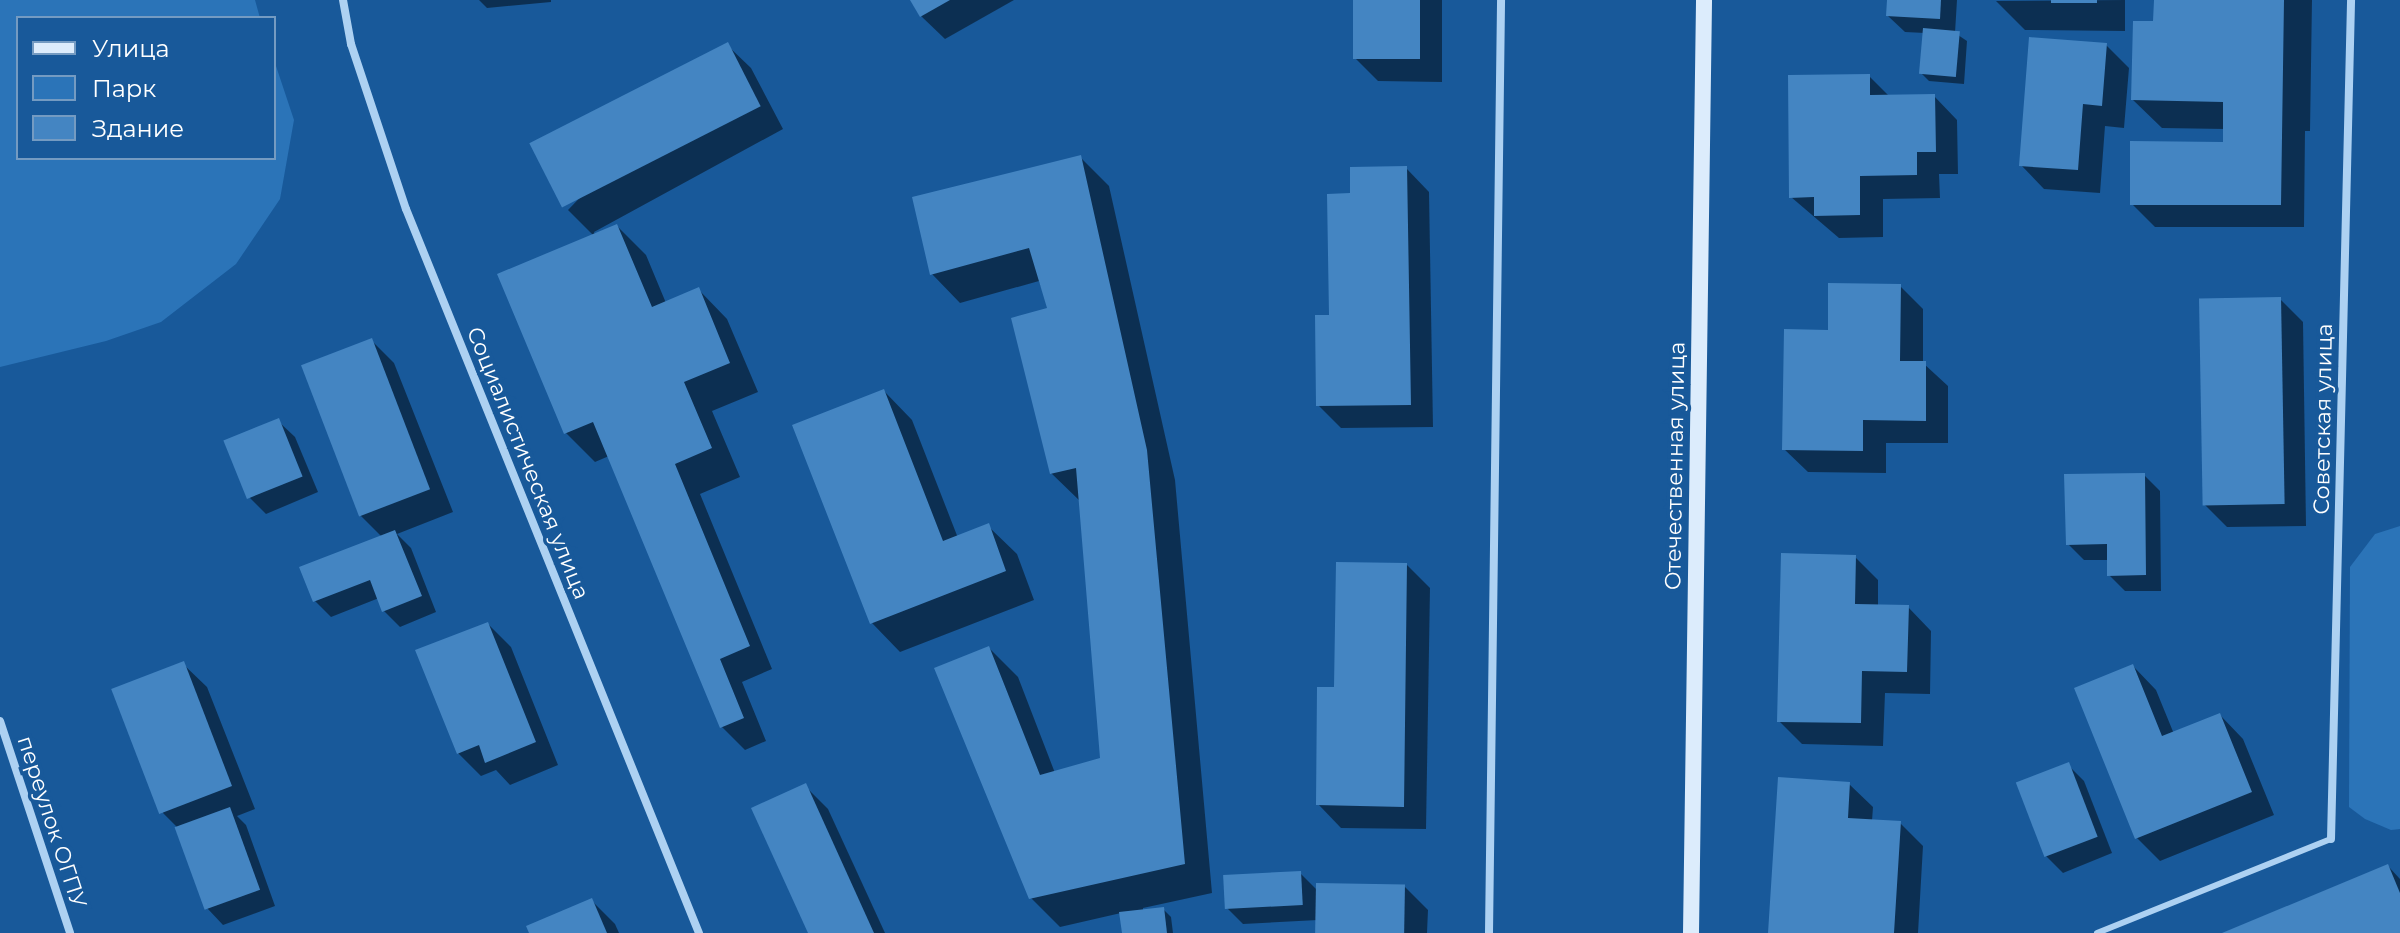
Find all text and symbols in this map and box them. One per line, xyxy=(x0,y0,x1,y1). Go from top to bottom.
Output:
legend xyxy=(16,16,276,160)
text: Улица xyxy=(92,34,170,63)
text: Парк xyxy=(92,74,156,103)
text: Здание xyxy=(92,114,184,143)
street label: Социалистическая улица xyxy=(461,323,595,603)
street label: Советская улица xyxy=(2308,323,2338,515)
street label: Отечественная улица xyxy=(1660,342,1690,590)
street label: переулок ОГПУ xyxy=(12,733,92,911)

